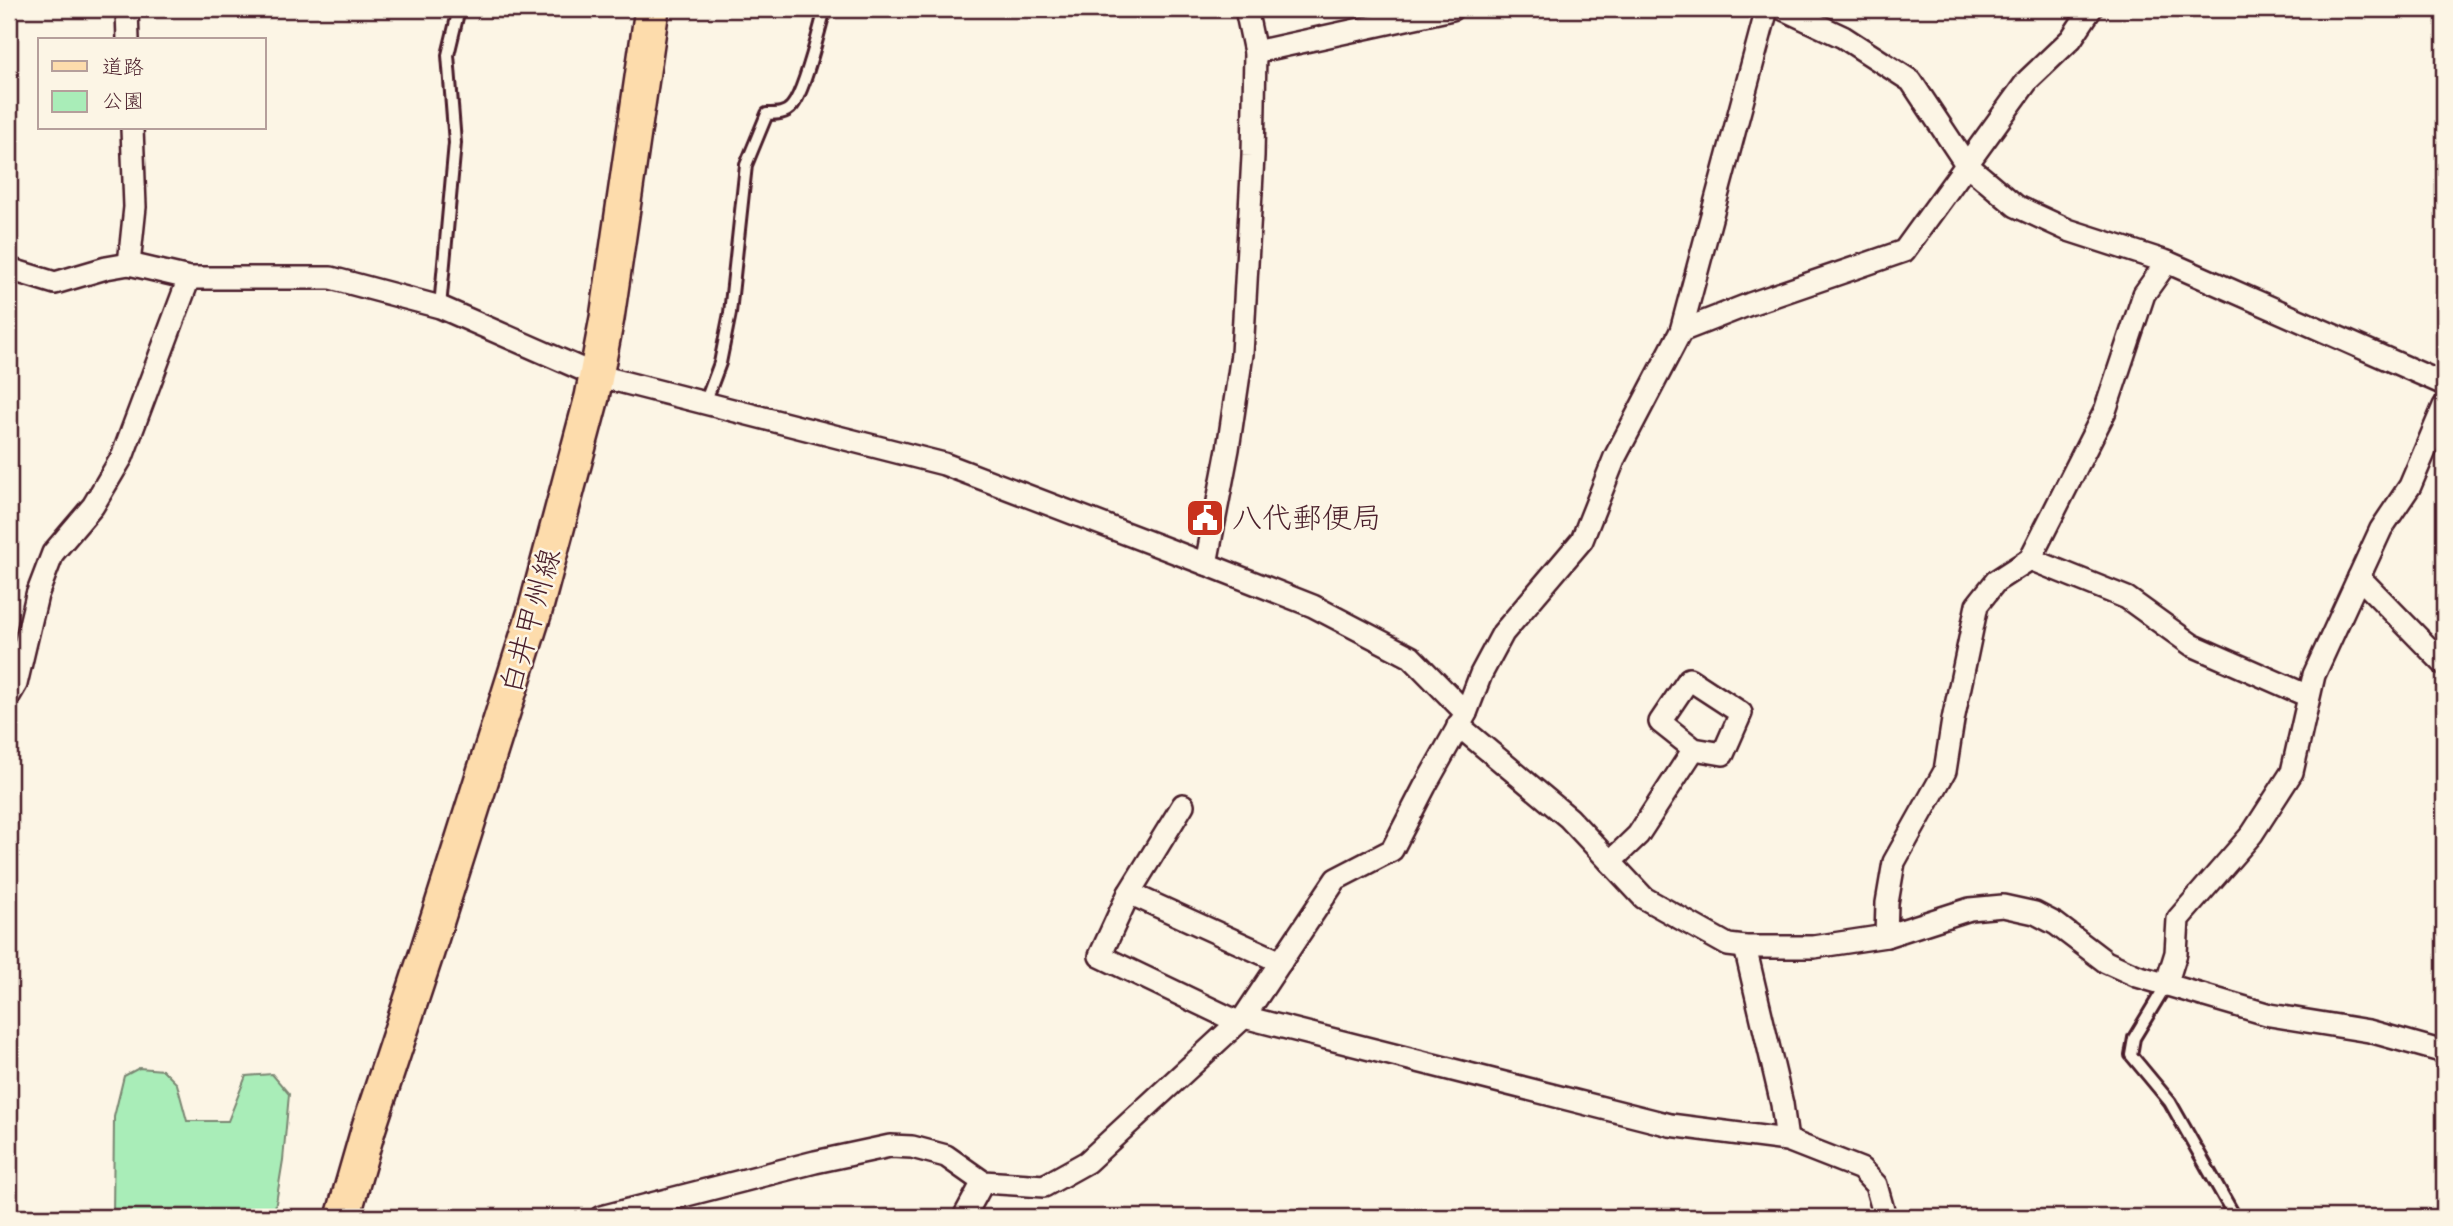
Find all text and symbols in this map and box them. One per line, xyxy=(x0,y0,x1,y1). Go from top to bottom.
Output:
legend xyxy=(38,38,266,130)
text: 道路 xyxy=(102,54,144,80)
text: 公園 xyxy=(102,88,144,114)
public building icon: 八代郵便局 xyxy=(1184,497,1226,539)
place label: 八代郵便局 xyxy=(1232,499,1382,537)
street label: 白井甲州線 xyxy=(491,544,569,698)

